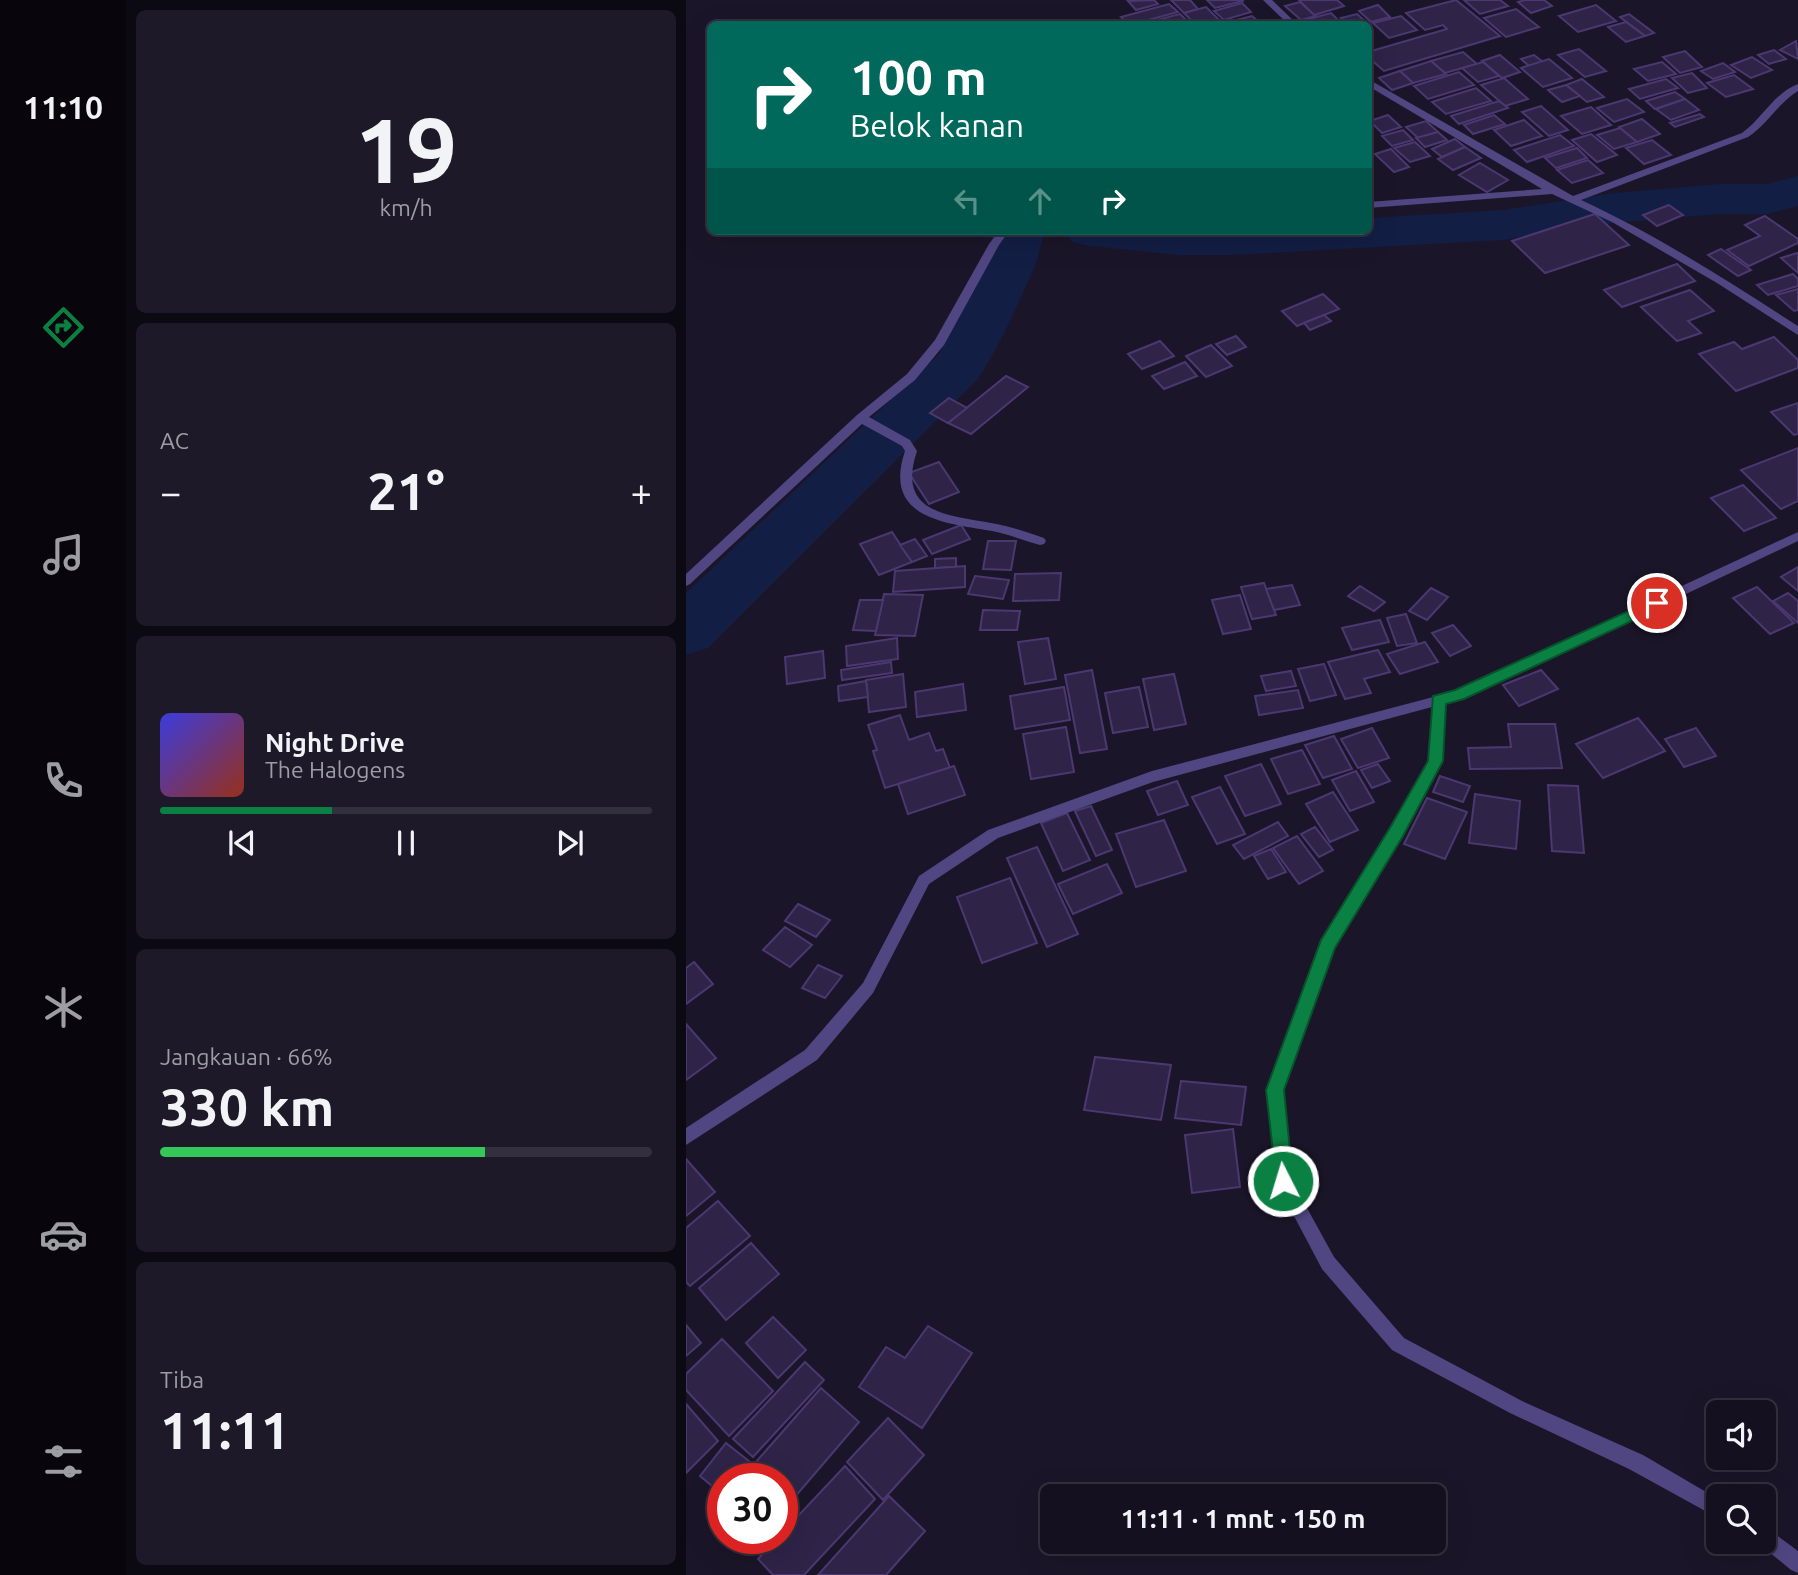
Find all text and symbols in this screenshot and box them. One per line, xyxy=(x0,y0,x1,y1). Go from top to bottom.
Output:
icon: right xyxy=(735,49,826,140)
text: 100 m xyxy=(850,49,987,104)
text: 11:10 xyxy=(23,89,103,125)
text: 19 xyxy=(355,98,457,200)
text: Belok kanan xyxy=(850,107,1024,143)
icon: left xyxy=(948,182,986,220)
icon: ahead xyxy=(1021,182,1059,220)
icon: right xyxy=(1094,182,1132,220)
text: km/h xyxy=(379,195,433,220)
icon: directions xyxy=(39,303,88,352)
text: AC xyxy=(160,428,189,453)
text: 21° xyxy=(367,462,445,520)
text: − xyxy=(160,471,181,513)
text: + xyxy=(631,471,652,513)
icon: music xyxy=(39,530,88,579)
pin xyxy=(1627,573,1687,633)
icon: arrive xyxy=(1638,584,1676,622)
text: Night Drive xyxy=(265,728,405,757)
icon: phone xyxy=(39,756,88,805)
text: The Halogens xyxy=(265,757,405,782)
icon: previous xyxy=(223,824,261,862)
icon: pause xyxy=(387,824,425,862)
icon: next xyxy=(551,824,589,862)
icon: climate xyxy=(39,983,88,1032)
text: Jangkauan · 66% xyxy=(160,1044,332,1069)
text: 330 km xyxy=(160,1078,334,1136)
position arrow xyxy=(1246,1144,1320,1218)
icon: car xyxy=(39,1210,88,1259)
text: Tiba xyxy=(160,1367,204,1392)
map controls xyxy=(1706,1400,1776,1554)
button: sound xyxy=(1706,1400,1776,1470)
text: 11:11 xyxy=(160,1401,290,1459)
icon: filters xyxy=(39,1437,88,1486)
speed limit sign: 30 xyxy=(707,1463,798,1554)
button: search xyxy=(1706,1484,1776,1554)
text: 11:11 · 1 mnt · 150 m xyxy=(1121,1504,1365,1533)

